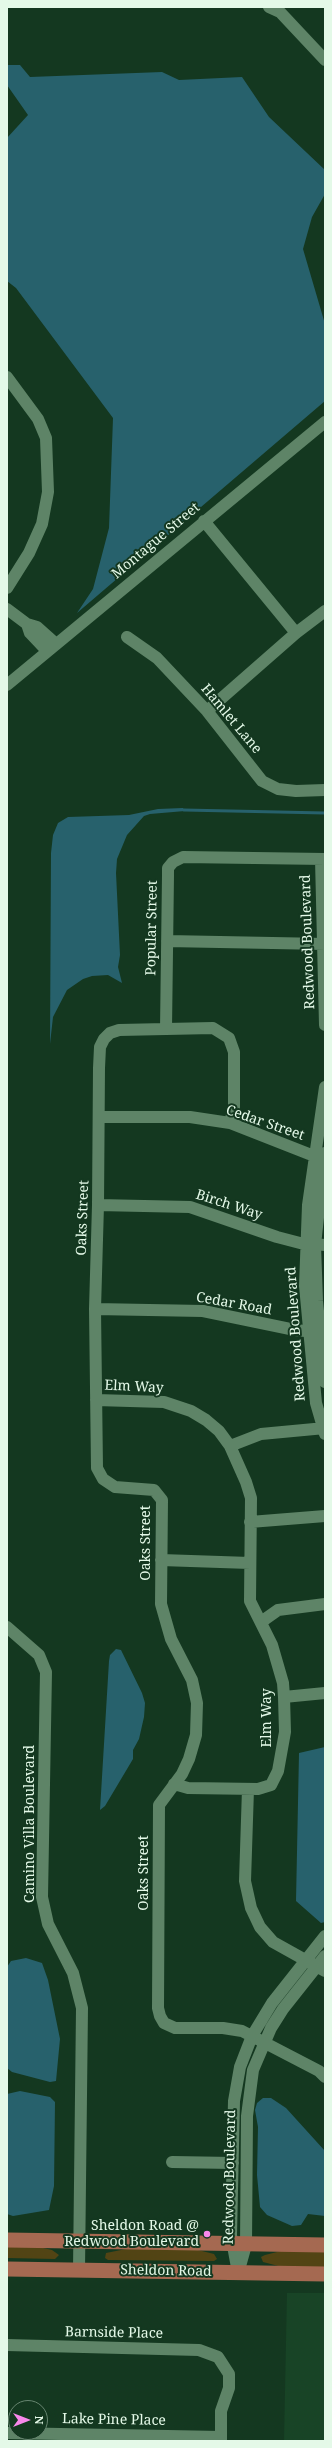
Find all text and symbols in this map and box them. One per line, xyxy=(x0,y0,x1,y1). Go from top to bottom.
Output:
street label: Montague Street xyxy=(109,499,203,583)
street label: Hamlet Lane xyxy=(197,681,265,757)
street label: Redwood Boulevard xyxy=(297,874,319,1010)
street label: Popular Street xyxy=(143,880,161,976)
street label: Cedar Street xyxy=(224,1102,306,1144)
street label: Oaks Street xyxy=(73,1180,93,1256)
street label: Birch Way xyxy=(194,1186,264,1224)
street label: Redwood Boulevard xyxy=(283,1266,309,1402)
street label: Cedar Road xyxy=(195,1289,273,1319)
street label: Elm Way xyxy=(104,1377,164,1397)
street label: Oaks Street xyxy=(138,1505,154,1581)
street label: Elm Way xyxy=(259,1688,275,1748)
street label: Camino Villa Boulevard xyxy=(22,1745,38,1903)
street label: Oaks Street xyxy=(136,1835,152,1911)
street label: Redwood Boulevard xyxy=(220,2109,240,2245)
place label: Sheldon Road @ Redwood Boulevard xyxy=(64,2218,199,2250)
marker: Sheldon Road @ Redwood Boulevard xyxy=(202,2229,212,2239)
street label: Sheldon Road xyxy=(120,2262,212,2280)
street label: Barnside Place xyxy=(65,2324,163,2342)
north arrow xyxy=(8,2400,48,2440)
street label: Lake Pine Place xyxy=(62,2411,166,2429)
text: N xyxy=(32,2416,47,2424)

